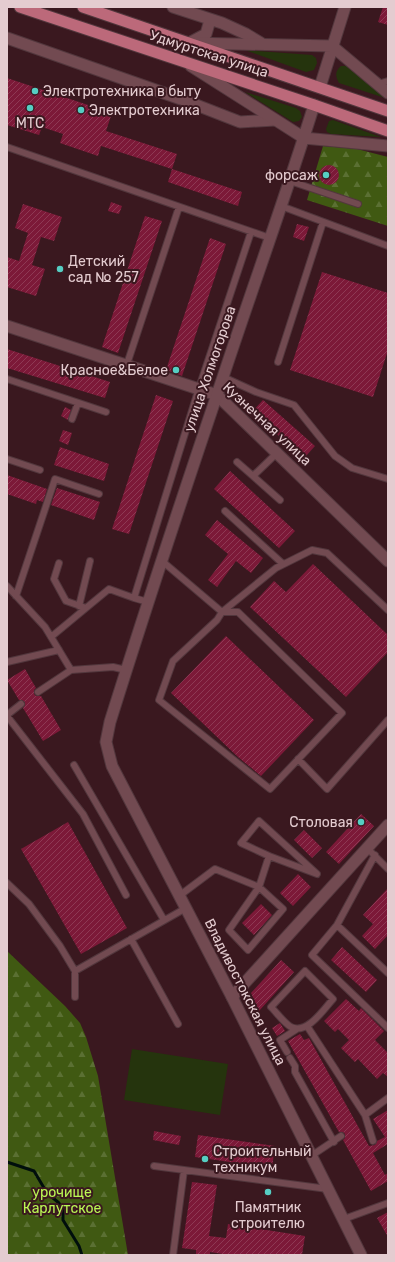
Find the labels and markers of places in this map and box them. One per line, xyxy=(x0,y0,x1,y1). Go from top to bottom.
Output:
place label: Электротехника в быту xyxy=(43,83,202,100)
marker: Электротехника в быту xyxy=(30,86,40,96)
place label: Электротехника xyxy=(89,102,200,119)
marker: МТС xyxy=(25,103,35,113)
marker: Электротехника xyxy=(76,105,86,115)
place label: МТС xyxy=(16,115,44,132)
place label: форсаж xyxy=(265,167,318,184)
marker: форсаж xyxy=(321,170,331,180)
place label: Детский сад № 257 xyxy=(68,253,139,286)
marker: Детский сад № 257 xyxy=(55,264,65,274)
place label: Красное&Белое xyxy=(60,362,168,379)
marker: Красное&Белое xyxy=(171,365,181,375)
place label: Столовая xyxy=(289,814,353,831)
marker: Столовая xyxy=(356,817,366,827)
place label: Строительный техникум xyxy=(213,1143,311,1176)
marker: Строительный техникум xyxy=(200,1154,210,1164)
marker: Памятник строителю xyxy=(263,1187,273,1197)
place label: Памятник строителю xyxy=(231,1199,305,1232)

